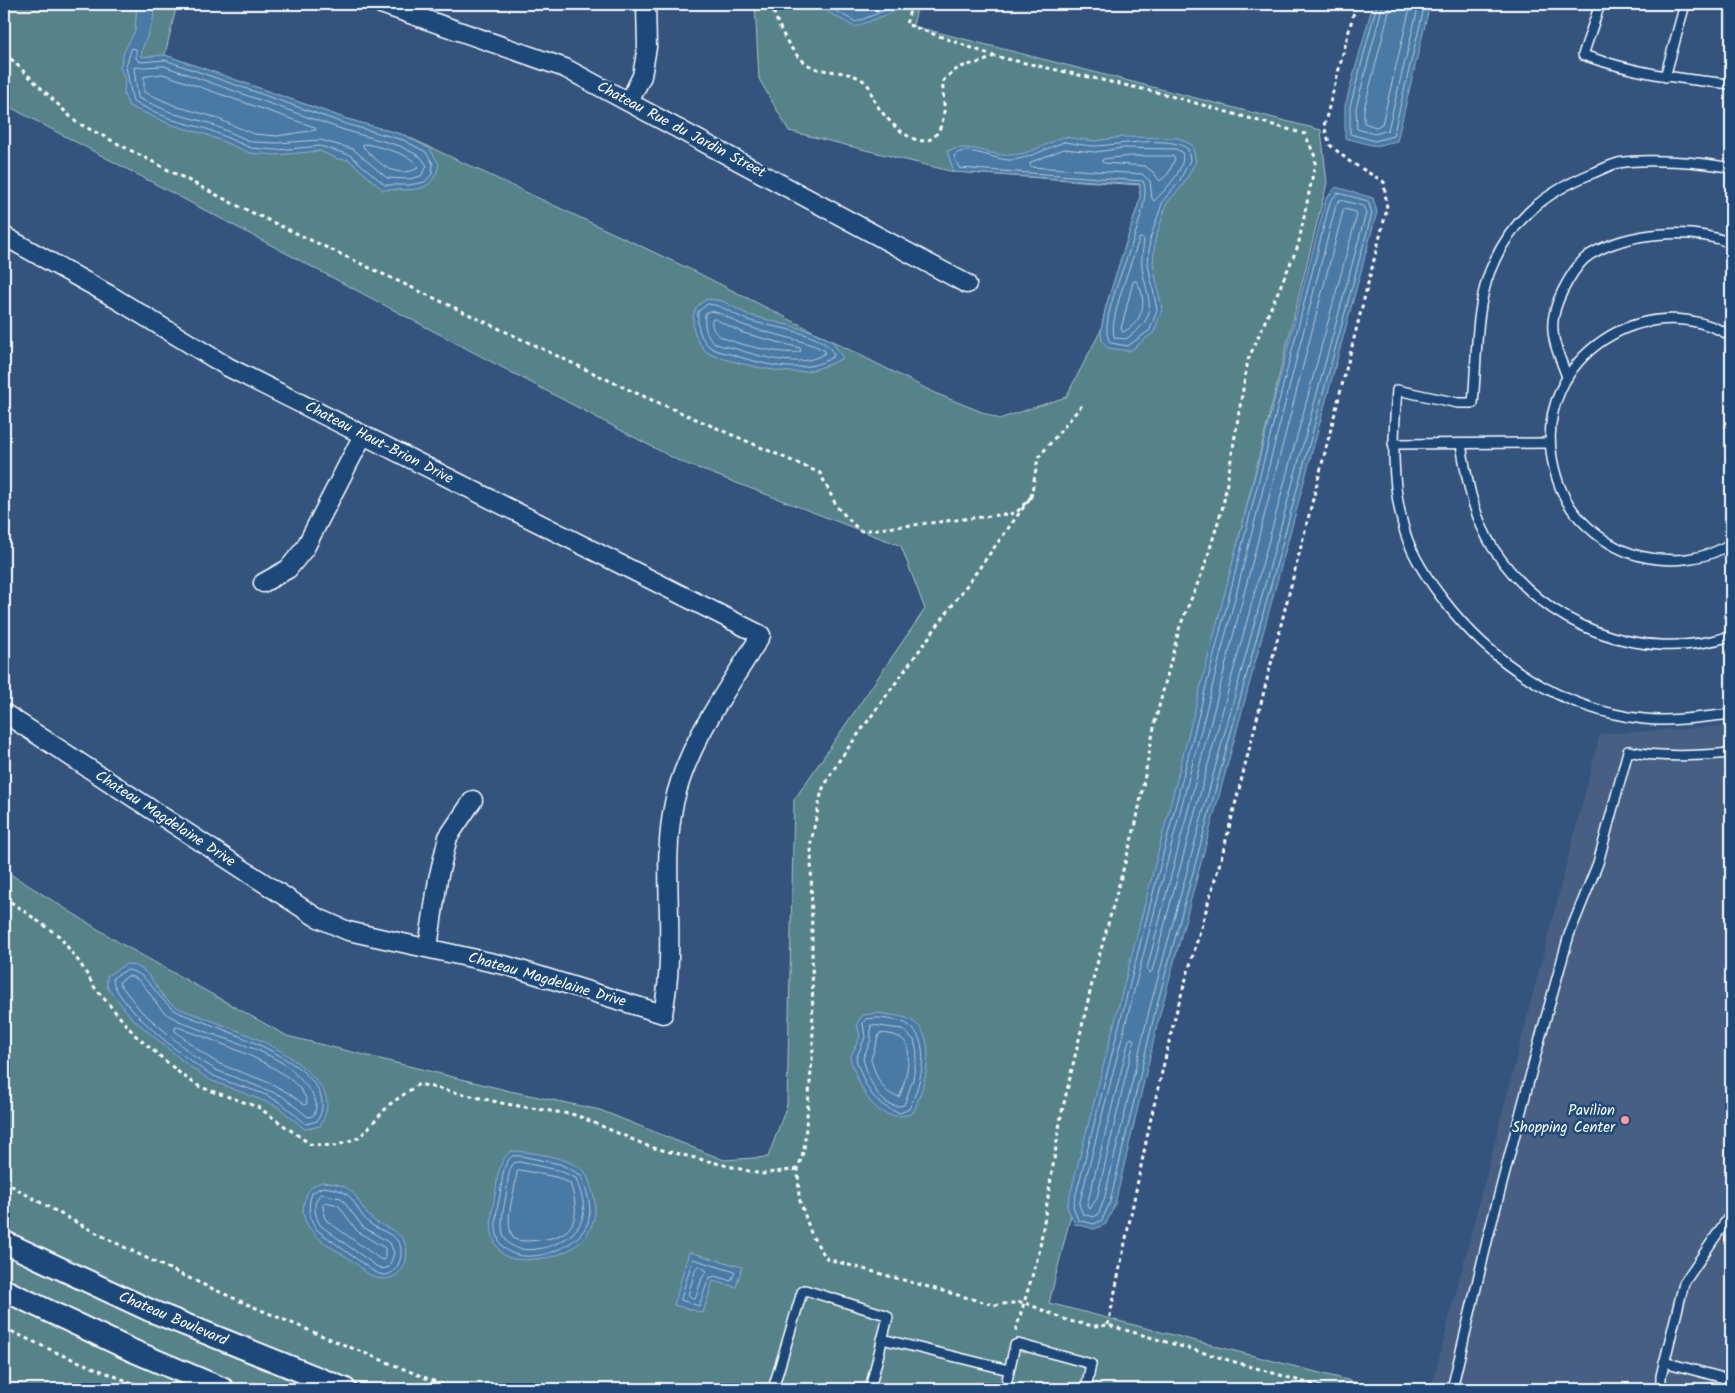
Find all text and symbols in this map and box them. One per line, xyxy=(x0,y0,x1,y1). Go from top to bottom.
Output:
street label: Chateau Rue du Jardin Street xyxy=(592,75,770,185)
street label: Chateau Haut-Brion Drive xyxy=(300,395,458,491)
street label: Chateau Magdelaine Drive xyxy=(90,764,240,874)
street label: Chateau Magdelaine Drive xyxy=(465,946,629,1014)
place label: Pavilion Shopping Center xyxy=(1512,1099,1616,1140)
marker: Pavilion Shopping Center xyxy=(1619,1114,1631,1126)
street label: Chateau Boulevard xyxy=(115,1285,232,1353)

